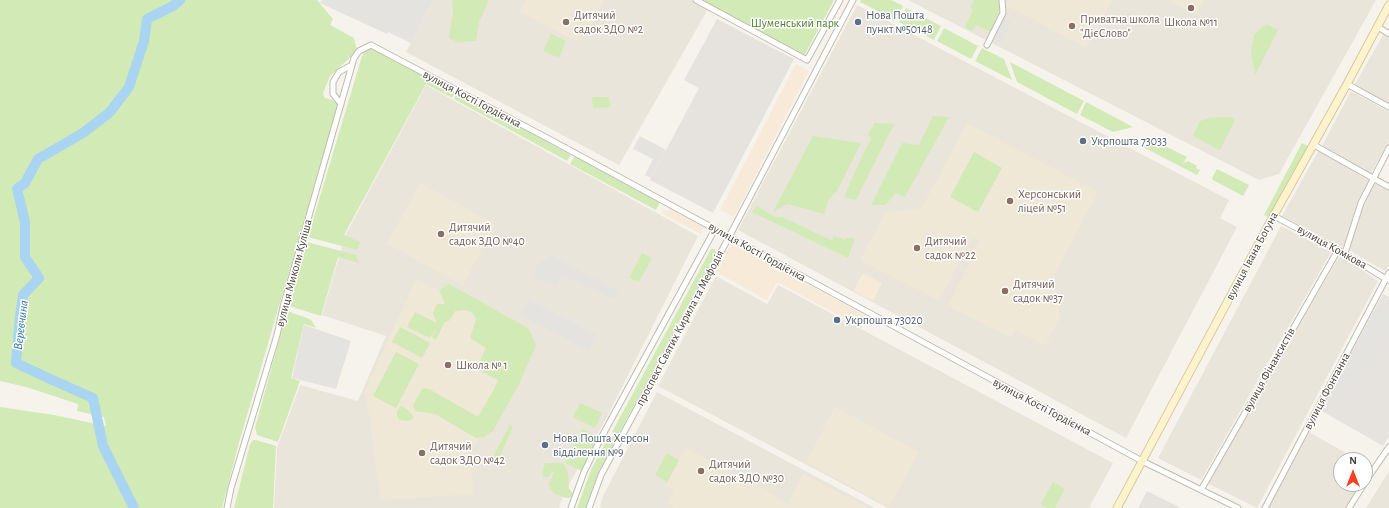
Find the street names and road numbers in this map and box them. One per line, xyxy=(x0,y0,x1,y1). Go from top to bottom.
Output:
street label: вулиця Кості Гордієнка xyxy=(420,67,524,131)
street label: вулиця Івана Богуна xyxy=(1223,209,1281,303)
street label: вулиця Миколи Куліша xyxy=(273,218,315,328)
street label: вулиця Кості Гордієнка xyxy=(706,219,808,285)
street label: вулиця Комкова xyxy=(1294,222,1370,272)
street label: проспект Святих Кирила та Мефодія xyxy=(633,248,727,408)
street label: вулиця Фінансистів xyxy=(1240,325,1298,415)
street label: вулиця Фонтанна xyxy=(1301,350,1353,432)
street label: вулиця Кості Гордієнка xyxy=(990,375,1094,439)

